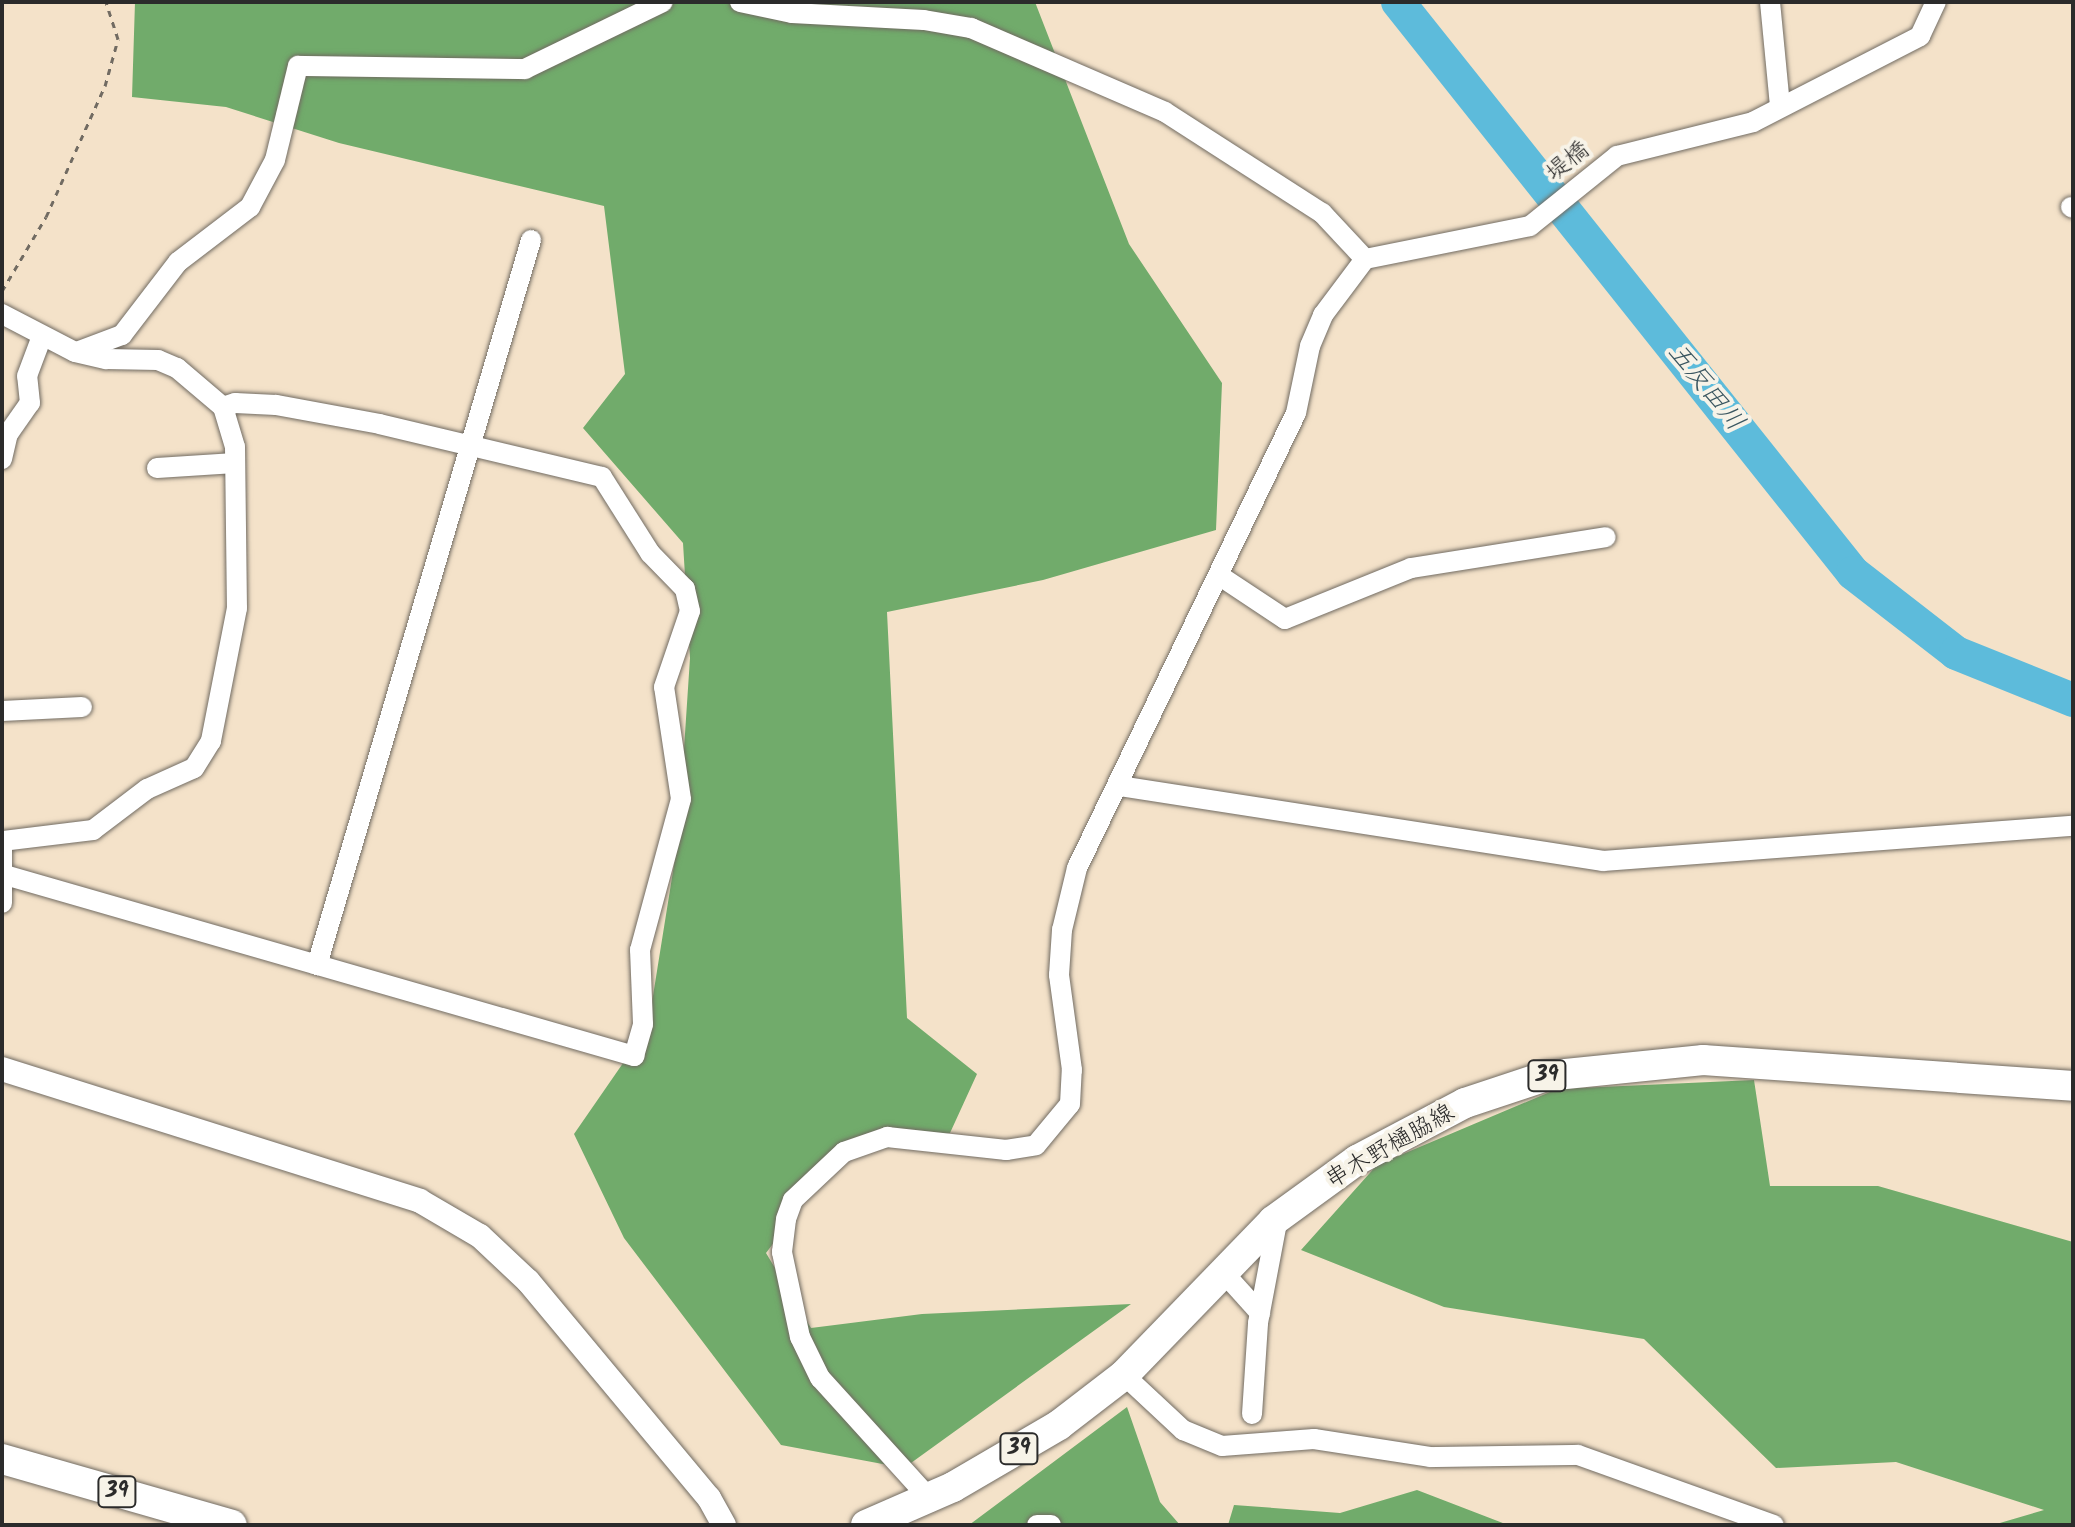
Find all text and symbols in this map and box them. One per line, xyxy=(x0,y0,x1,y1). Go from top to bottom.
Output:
street label: 堤橋 xyxy=(1540,136,1596,188)
water label: 五反田川 xyxy=(1660,338,1750,438)
road number: 39 xyxy=(1527,1058,1567,1094)
street label: 串木野樋脇線 xyxy=(1320,1099,1460,1195)
road number: 39 xyxy=(999,1431,1039,1467)
road number: 39 xyxy=(97,1474,137,1510)

